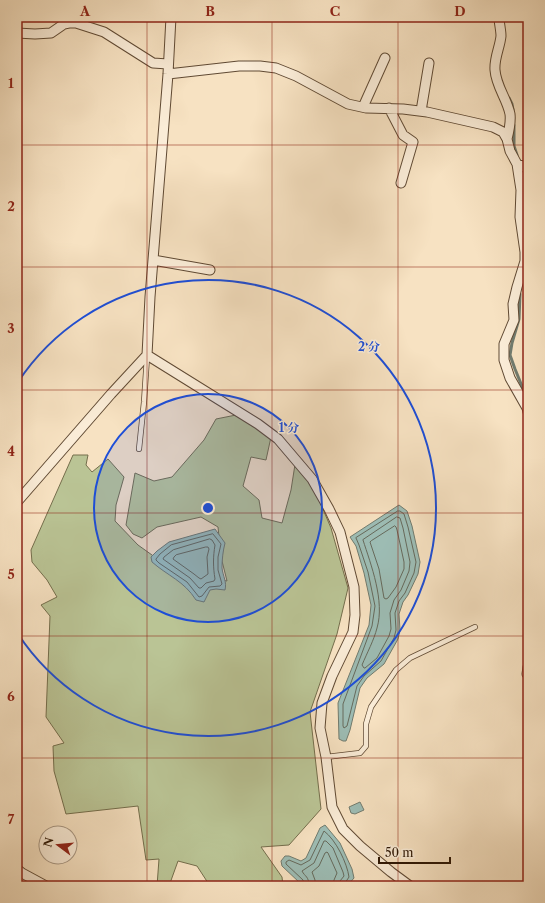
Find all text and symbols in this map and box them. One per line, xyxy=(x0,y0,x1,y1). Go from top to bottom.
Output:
text: A xyxy=(79,3,91,19)
text: B xyxy=(205,3,215,19)
text: C xyxy=(330,3,340,19)
text: D xyxy=(454,3,466,19)
text: 1 xyxy=(8,75,14,91)
text: 2 xyxy=(7,198,15,214)
text: 3 xyxy=(7,320,15,336)
text: 2 分 xyxy=(358,339,380,354)
text: 1 分 xyxy=(279,420,299,435)
text: 4 xyxy=(7,443,15,459)
centre of rings xyxy=(201,501,215,515)
text: 5 xyxy=(7,566,15,582)
text: 6 xyxy=(7,688,15,704)
text: 7 xyxy=(8,811,15,827)
north arrow xyxy=(38,825,78,865)
text: N xyxy=(40,835,57,849)
scale bar xyxy=(379,839,450,865)
text: 50 m xyxy=(385,845,414,860)

